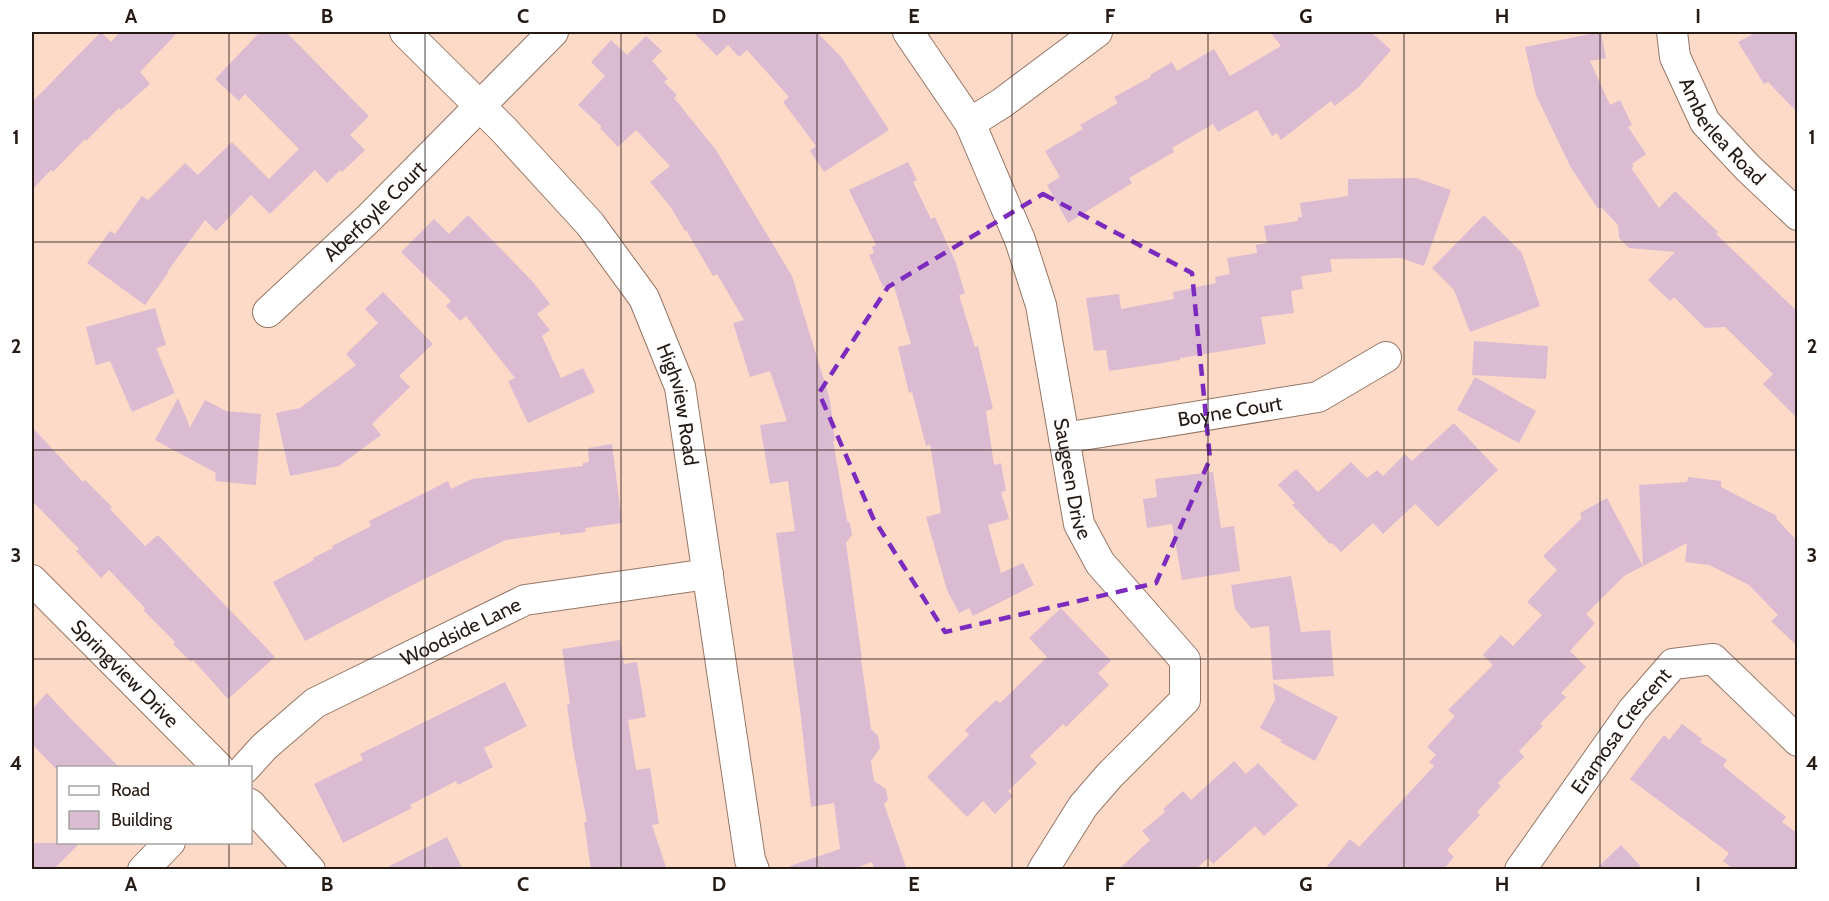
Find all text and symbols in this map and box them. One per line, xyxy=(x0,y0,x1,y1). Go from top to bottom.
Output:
text: A xyxy=(125,4,138,28)
text: B xyxy=(321,4,333,28)
text: C xyxy=(517,4,529,28)
text: D xyxy=(712,4,726,28)
text: E xyxy=(908,4,920,28)
text: F xyxy=(1105,4,1116,28)
text: G xyxy=(1299,4,1313,28)
text: H xyxy=(1495,4,1509,28)
text: I xyxy=(1695,4,1701,28)
street label: Amberlea Road xyxy=(1674,74,1770,190)
text: 1 xyxy=(12,125,20,149)
text: 1 xyxy=(1808,125,1816,149)
street label: Aberfoyle Court xyxy=(319,156,431,266)
text: 2 xyxy=(11,334,21,358)
text: 2 xyxy=(1807,334,1817,358)
street label: Highview Road xyxy=(652,340,704,467)
street label: Boyne Court xyxy=(1176,391,1284,431)
street label: Saugeen Drive xyxy=(1049,416,1097,543)
text: 3 xyxy=(11,543,21,567)
text: 3 xyxy=(1807,543,1817,567)
street label: Woodside Lane xyxy=(397,592,525,671)
street label: Springview Drive xyxy=(66,615,184,733)
street label: Eramosa Crescent xyxy=(1566,663,1676,798)
text: 4 xyxy=(10,751,22,775)
text: 4 xyxy=(1806,751,1818,775)
legend xyxy=(57,766,252,844)
text: Road xyxy=(111,779,150,801)
text: Building xyxy=(111,809,173,831)
text: A xyxy=(125,872,138,896)
text: B xyxy=(321,872,333,896)
text: C xyxy=(517,872,529,896)
text: D xyxy=(712,872,726,896)
text: E xyxy=(908,872,920,896)
text: F xyxy=(1105,872,1116,896)
text: G xyxy=(1299,872,1313,896)
text: H xyxy=(1495,872,1509,896)
text: I xyxy=(1695,872,1701,896)

